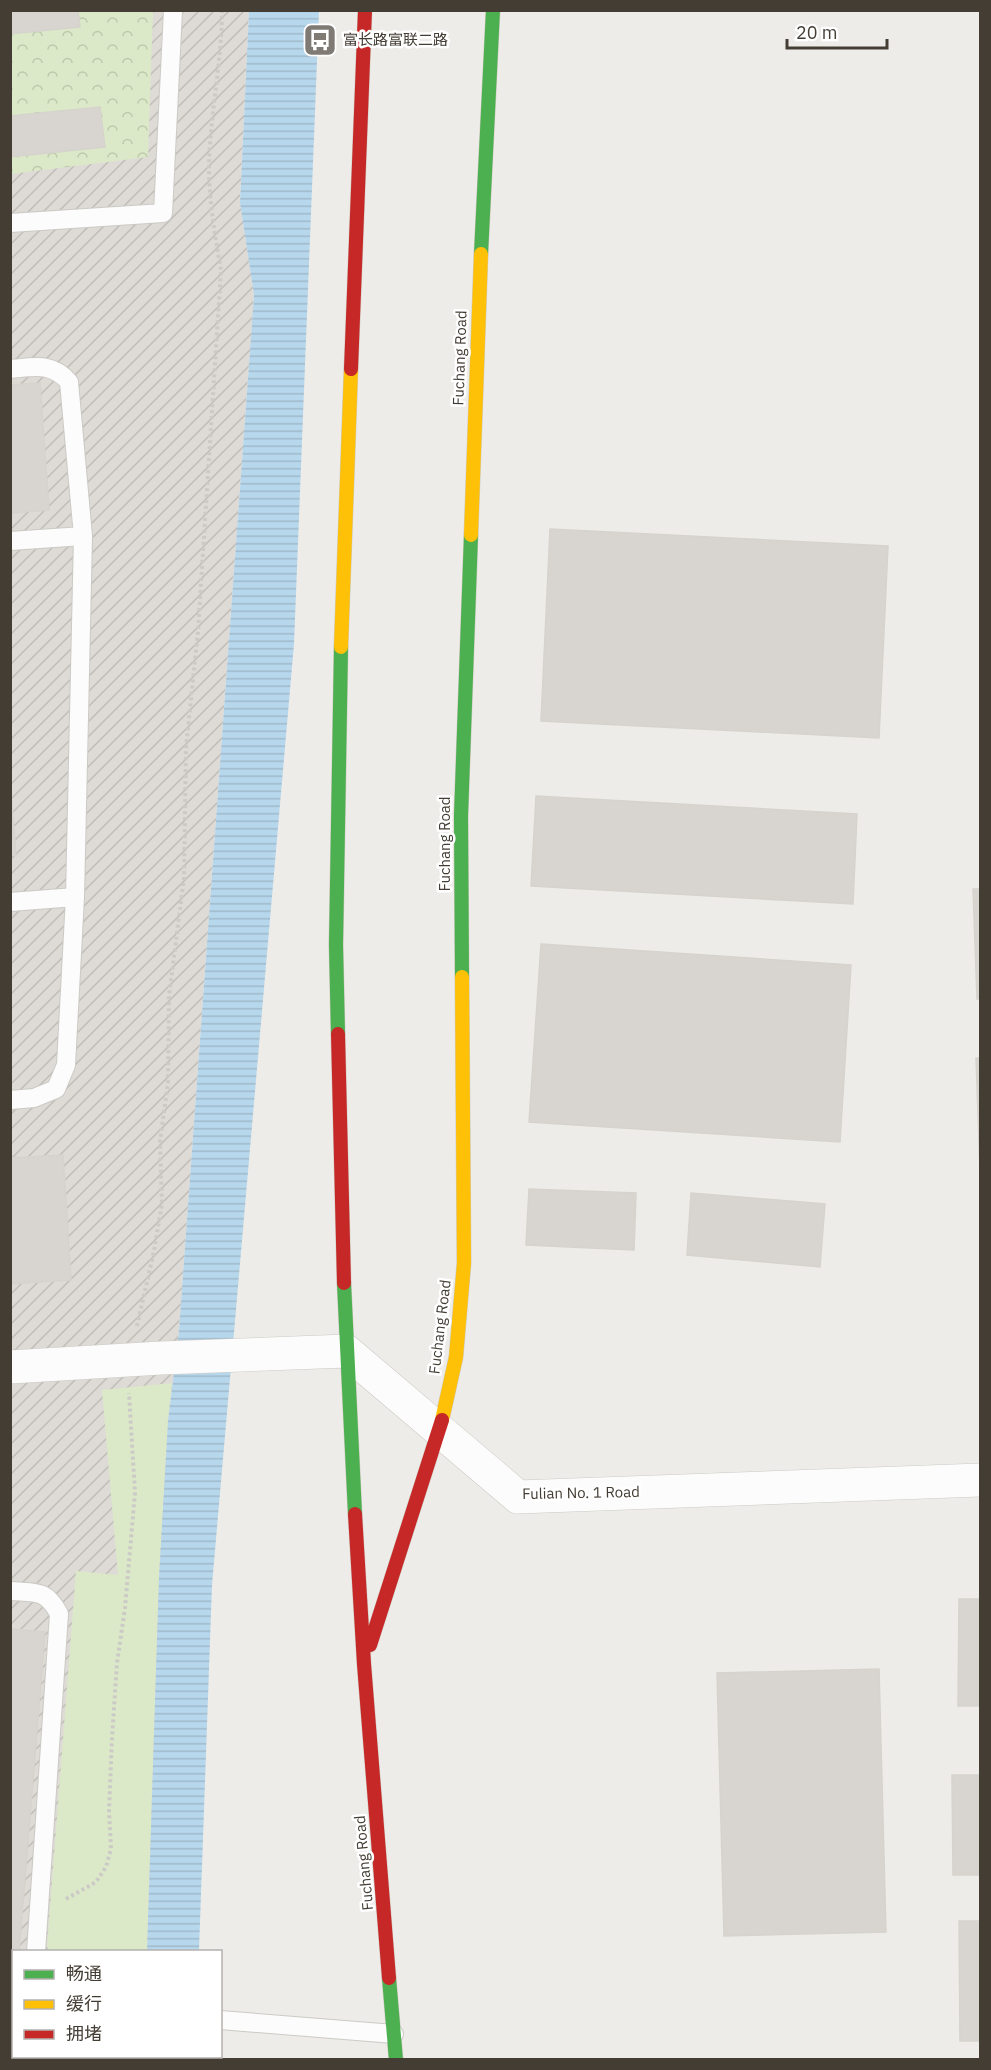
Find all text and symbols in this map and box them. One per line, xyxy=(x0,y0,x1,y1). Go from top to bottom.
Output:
scale bar xyxy=(787,12,888,50)
text: 20 m xyxy=(796,21,838,44)
bus stop icon: 富长路富联二路 xyxy=(302,22,338,58)
place label: 富长路富联二路 xyxy=(343,30,448,49)
street label: Fuchang Road xyxy=(448,310,471,406)
street label: Fuchang Road xyxy=(435,796,454,892)
street label: Fuchang Road xyxy=(424,1279,455,1375)
street label: Fulian No. 1 Road xyxy=(522,1482,640,1503)
street label: Fuchang Road xyxy=(350,1815,377,1911)
legend xyxy=(12,1950,222,2058)
text: 畅通 xyxy=(66,1962,102,1985)
text: 缓行 xyxy=(66,1992,102,2015)
text: 拥堵 xyxy=(66,2022,102,2045)

